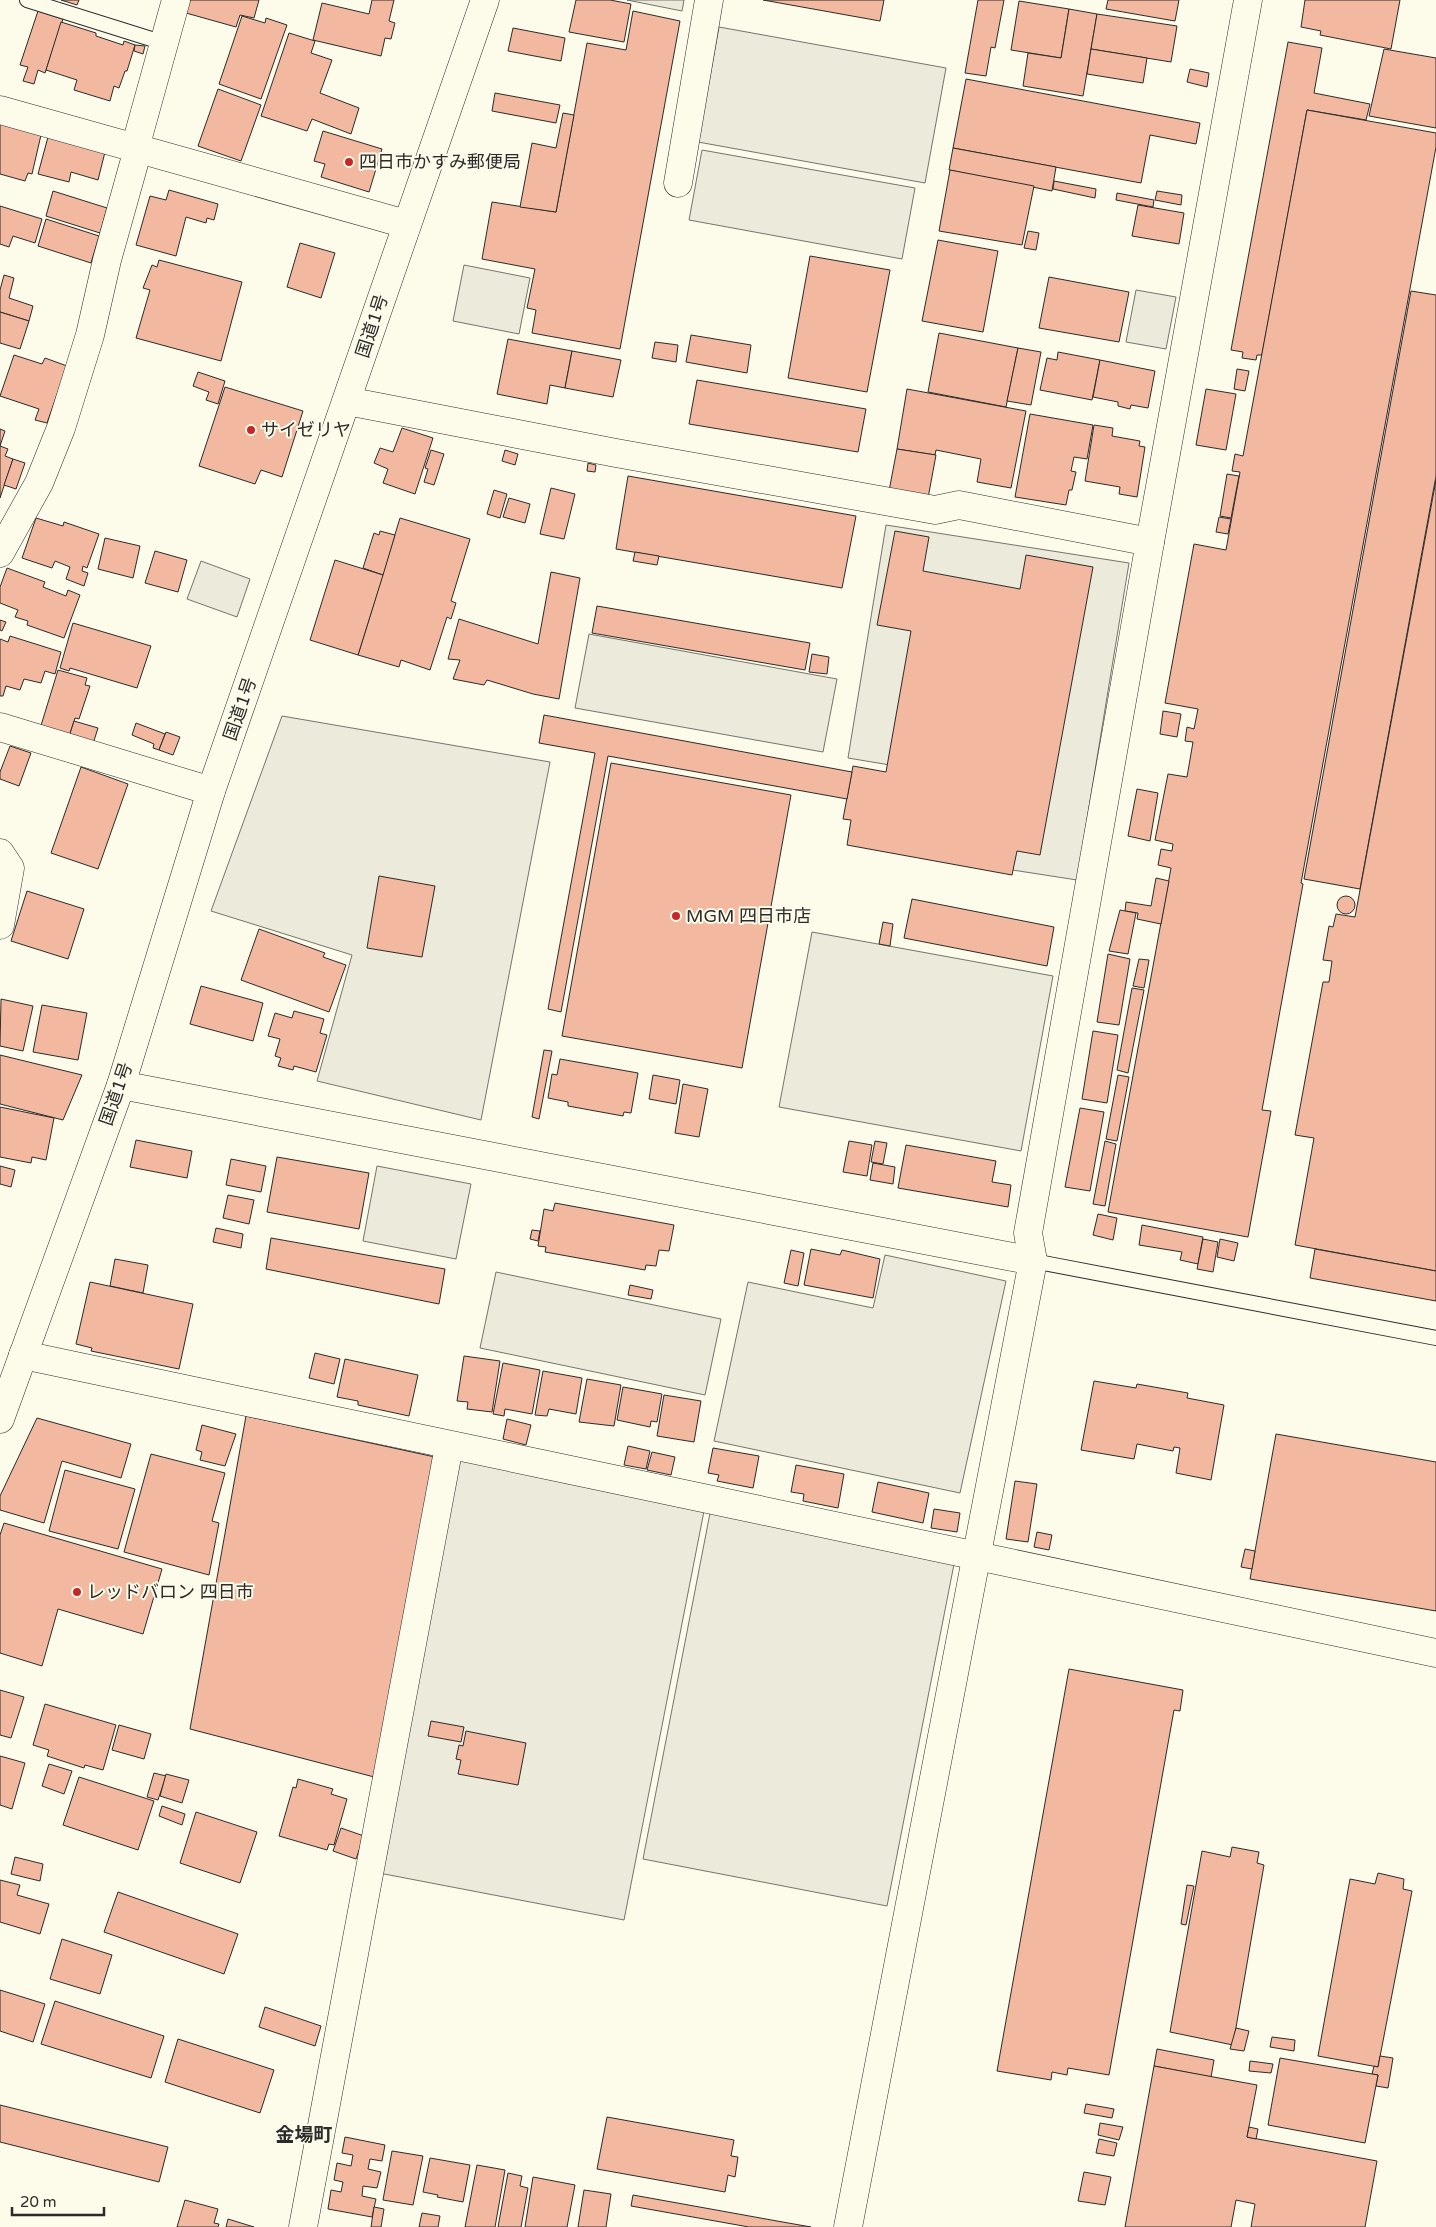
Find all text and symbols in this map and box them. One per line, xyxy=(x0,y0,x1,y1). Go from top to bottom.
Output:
place label: 四日市かすみ郵便局 xyxy=(359,151,521,173)
marker: 四日市かすみ郵便局 xyxy=(343,156,355,168)
street label: 国道1号 xyxy=(351,292,393,360)
place label: サイゼリヤ xyxy=(261,419,351,441)
marker: サイゼリヤ xyxy=(245,424,257,436)
street label: 国道1号 xyxy=(219,675,261,743)
place label: MGM 四日市店 xyxy=(686,905,811,927)
marker: MGM 四日市店 xyxy=(670,910,682,922)
street label: 国道1号 xyxy=(95,1060,137,1128)
place label: レッドバロン 四日市 xyxy=(87,1581,254,1603)
marker: レッドバロン 四日市 xyxy=(71,1586,83,1598)
district label: 金場町 xyxy=(275,2124,333,2146)
scale bar xyxy=(12,2184,105,2216)
text: 20 m xyxy=(20,2193,57,2211)

